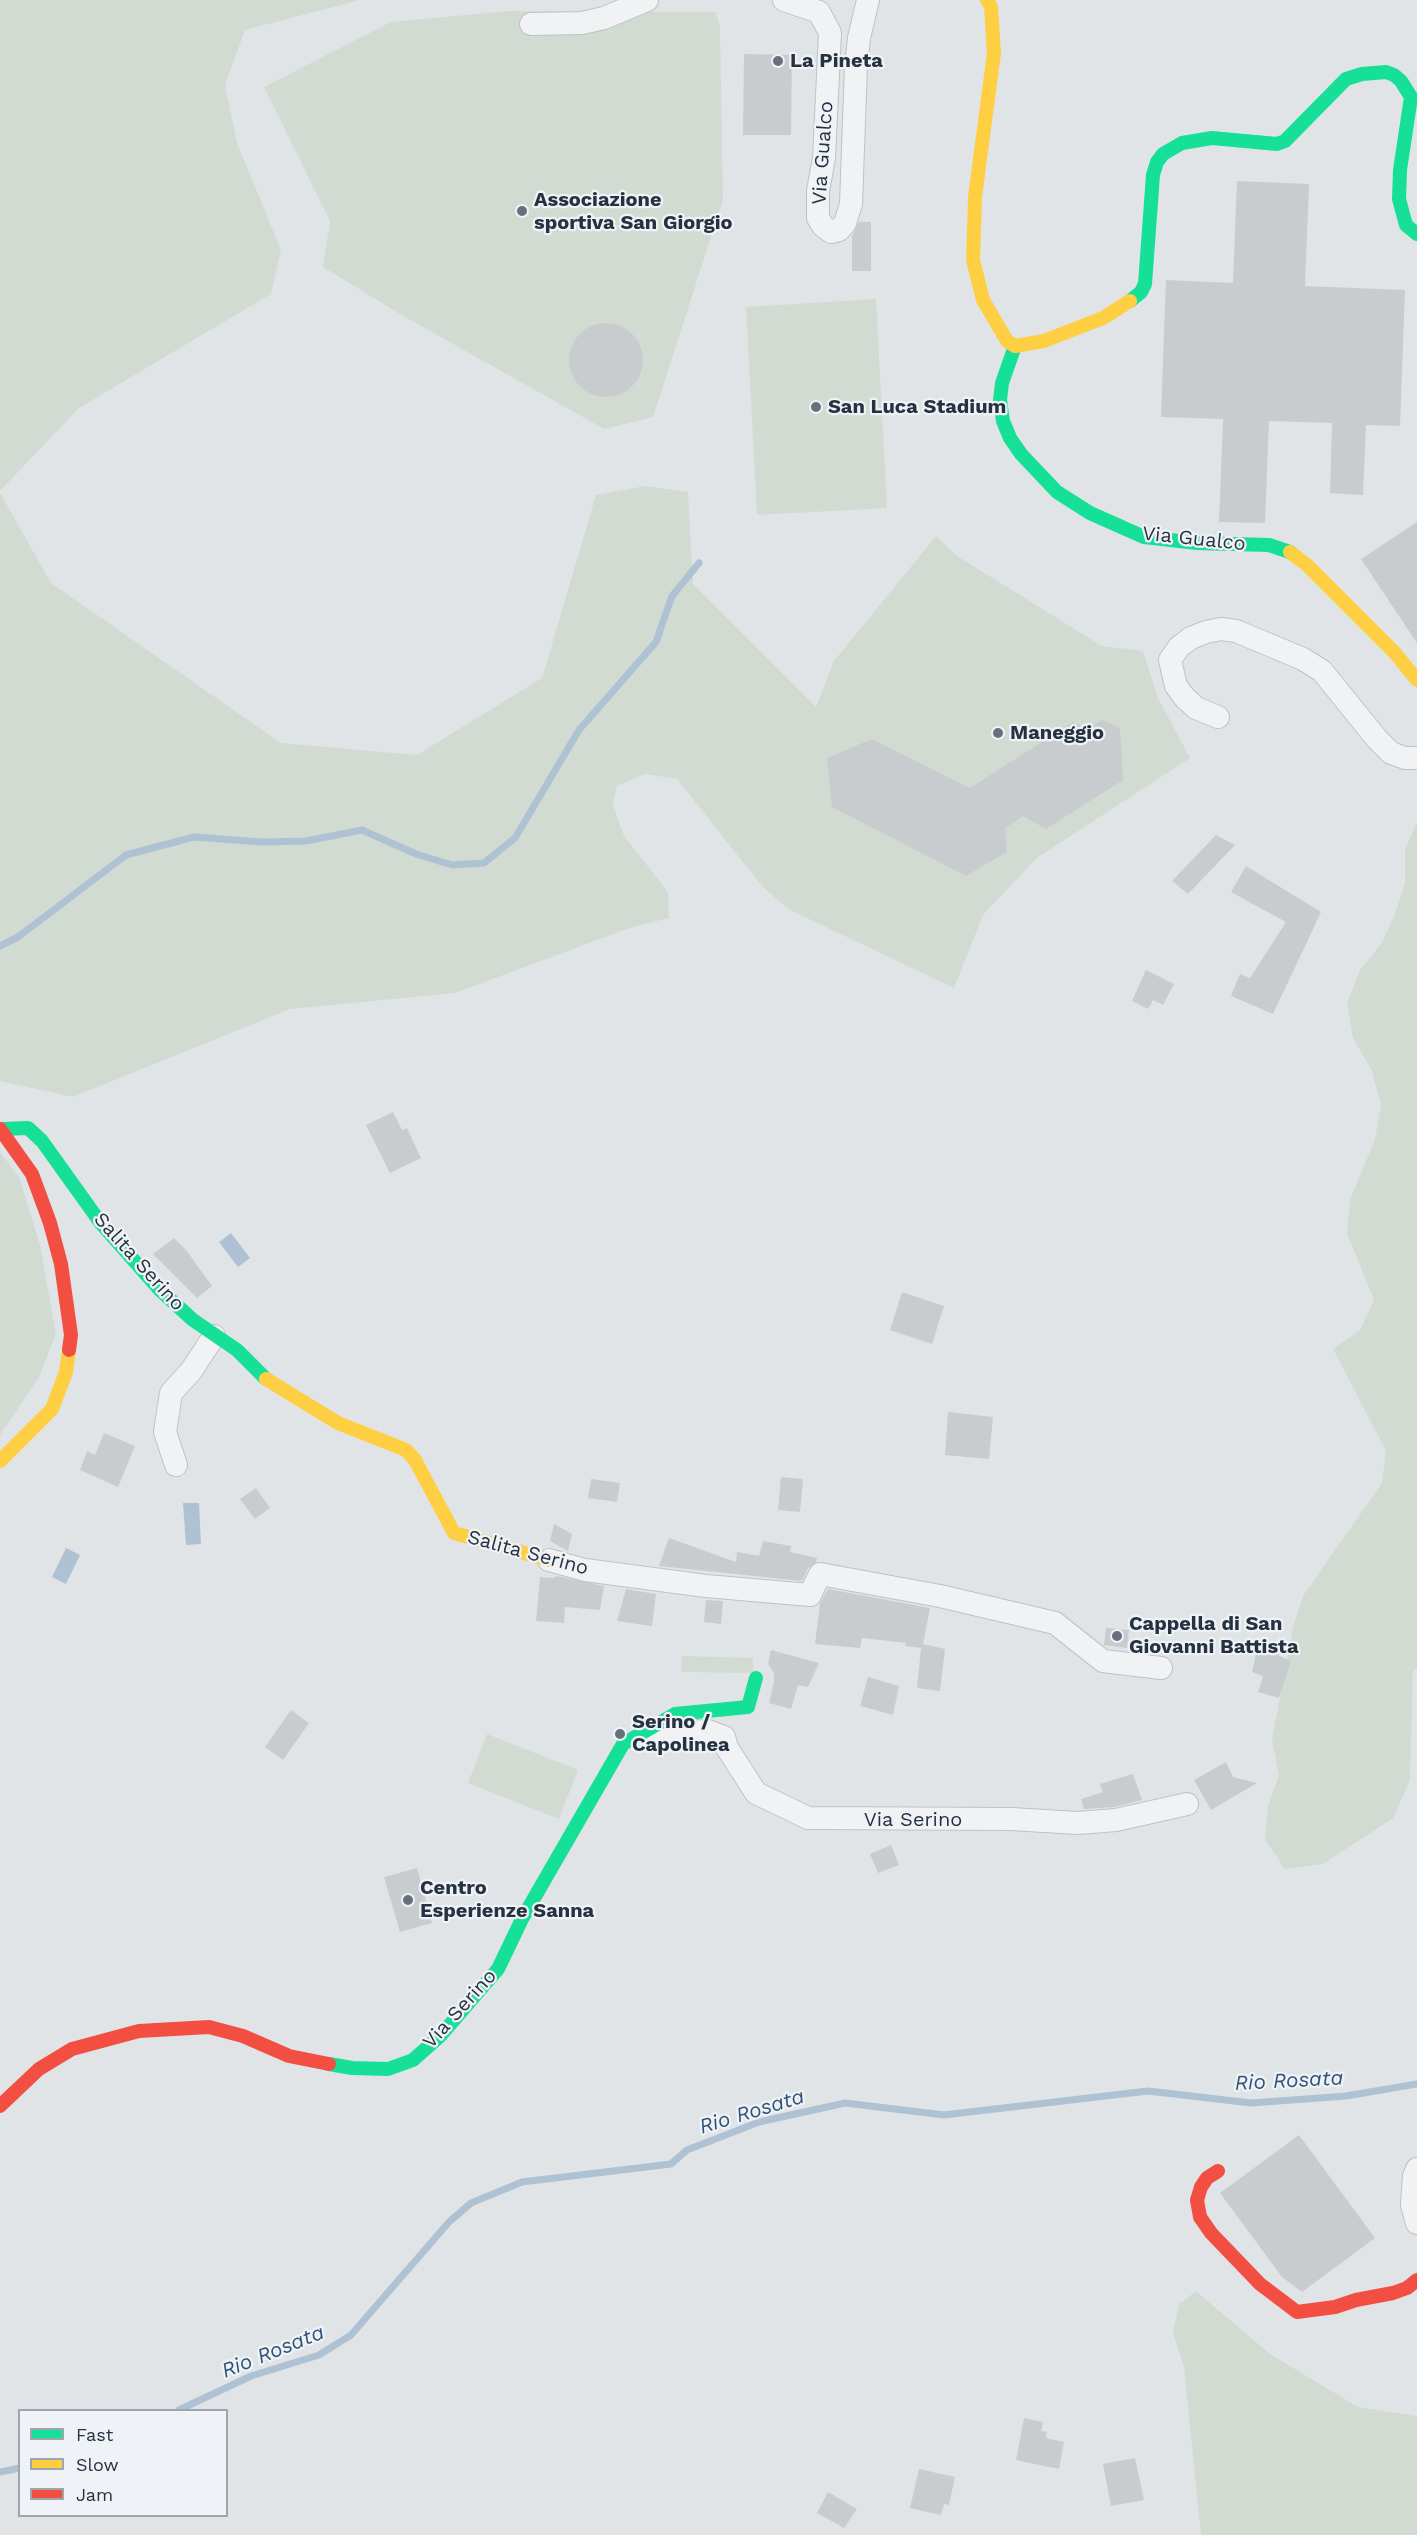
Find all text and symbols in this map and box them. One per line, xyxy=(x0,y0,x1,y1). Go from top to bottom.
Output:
place label: La Pineta xyxy=(790,49,883,73)
marker: La Pineta xyxy=(771,54,785,68)
street label: Via Gualco xyxy=(807,100,839,206)
place label: Associazione sportiva San Giorgio xyxy=(534,188,733,235)
marker: Associazione sportiva San Giorgio xyxy=(515,204,529,218)
place label: San Luca Stadium xyxy=(828,395,1006,419)
marker: San Luca Stadium xyxy=(809,400,823,414)
street label: Via Gualco xyxy=(1141,522,1247,556)
place label: Maneggio xyxy=(1010,721,1104,745)
marker: Maneggio xyxy=(991,726,1005,740)
street label: Salita Serino xyxy=(89,1208,189,1316)
street label: Salita Serino xyxy=(465,1525,591,1581)
place label: Cappella di San Giovanni Battista xyxy=(1129,1612,1299,1659)
marker: Cappella di San Giovanni Battista xyxy=(1110,1629,1124,1643)
place label: Serino / Capolinea xyxy=(632,1710,730,1757)
marker: Serino / Capolinea xyxy=(613,1727,627,1741)
street label: Via Serino xyxy=(864,1808,962,1832)
place label: Centro Esperienze Sanna xyxy=(420,1876,594,1923)
marker: Centro Esperienze Sanna xyxy=(401,1893,415,1907)
street label: Via Serino xyxy=(418,1964,502,2054)
water label: Rio Rosata xyxy=(1234,2066,1344,2096)
water label: Rio Rosata xyxy=(696,2084,808,2140)
water label: Rio Rosata xyxy=(218,2320,328,2384)
legend xyxy=(18,2409,228,2517)
text: Fast xyxy=(76,2424,113,2445)
text: Slow xyxy=(76,2454,119,2475)
text: Jam xyxy=(76,2484,113,2505)

